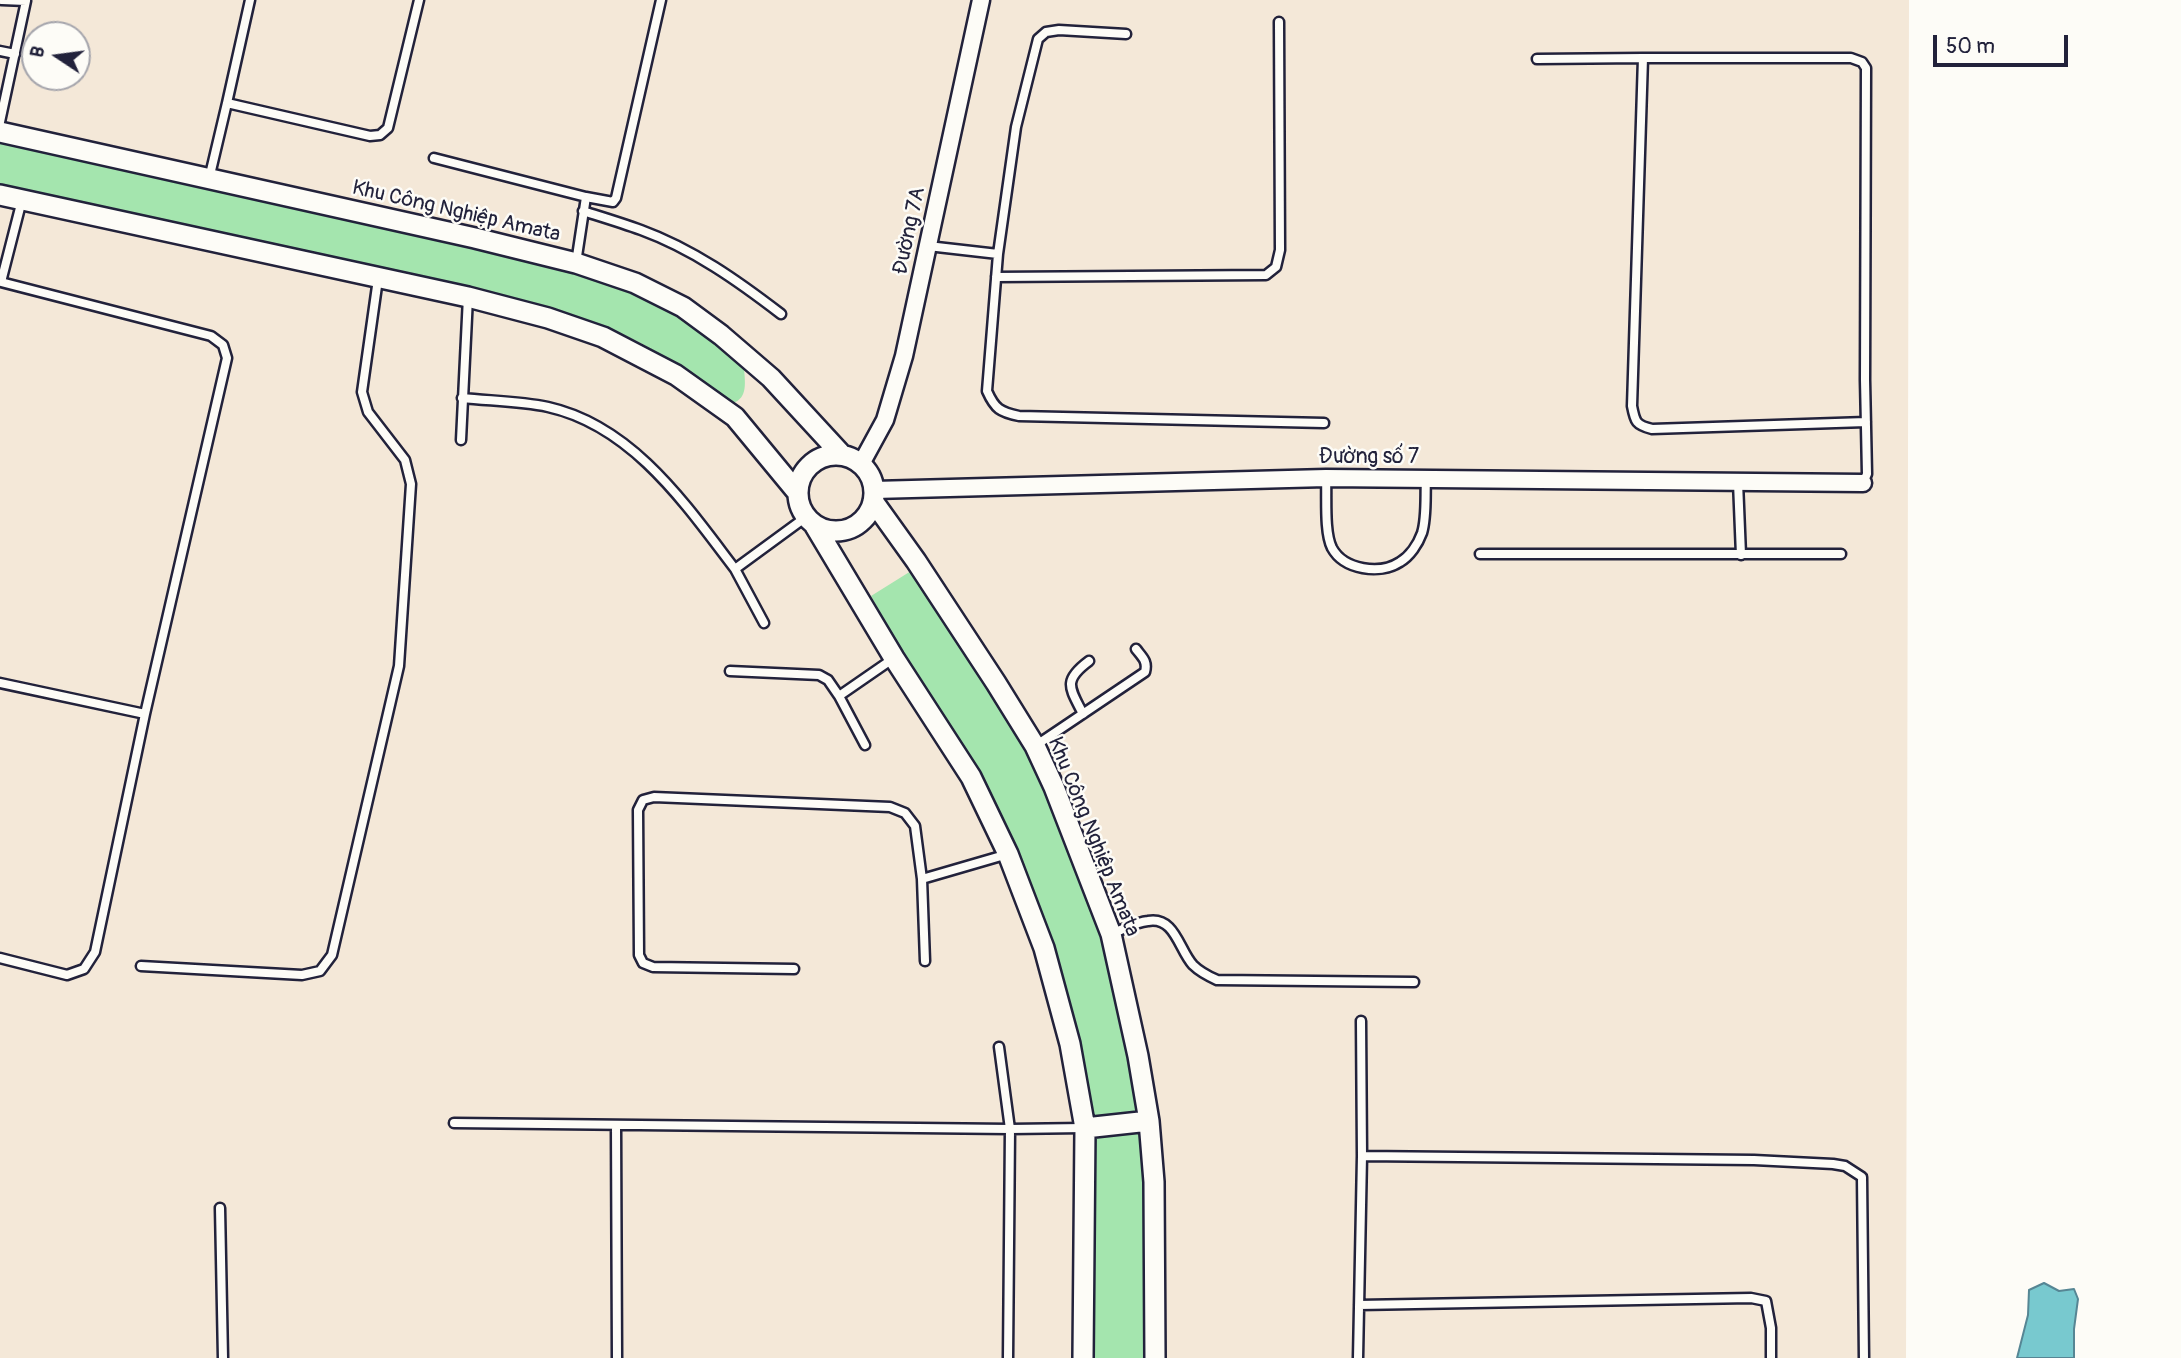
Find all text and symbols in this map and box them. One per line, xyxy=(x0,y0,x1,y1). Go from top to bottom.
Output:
north arrow xyxy=(21,21,91,91)
scale bar xyxy=(1936,21,2071,65)
text: 50 m xyxy=(1946,33,1995,60)
text: B xyxy=(25,44,50,60)
street label: Khu Công Nghiệp Amata xyxy=(350,176,562,248)
street label: Đường 7A xyxy=(888,185,932,277)
street label: Đường số 7 xyxy=(1319,445,1419,471)
street label: Khu Công Nghiệp Amata xyxy=(1041,734,1145,940)

